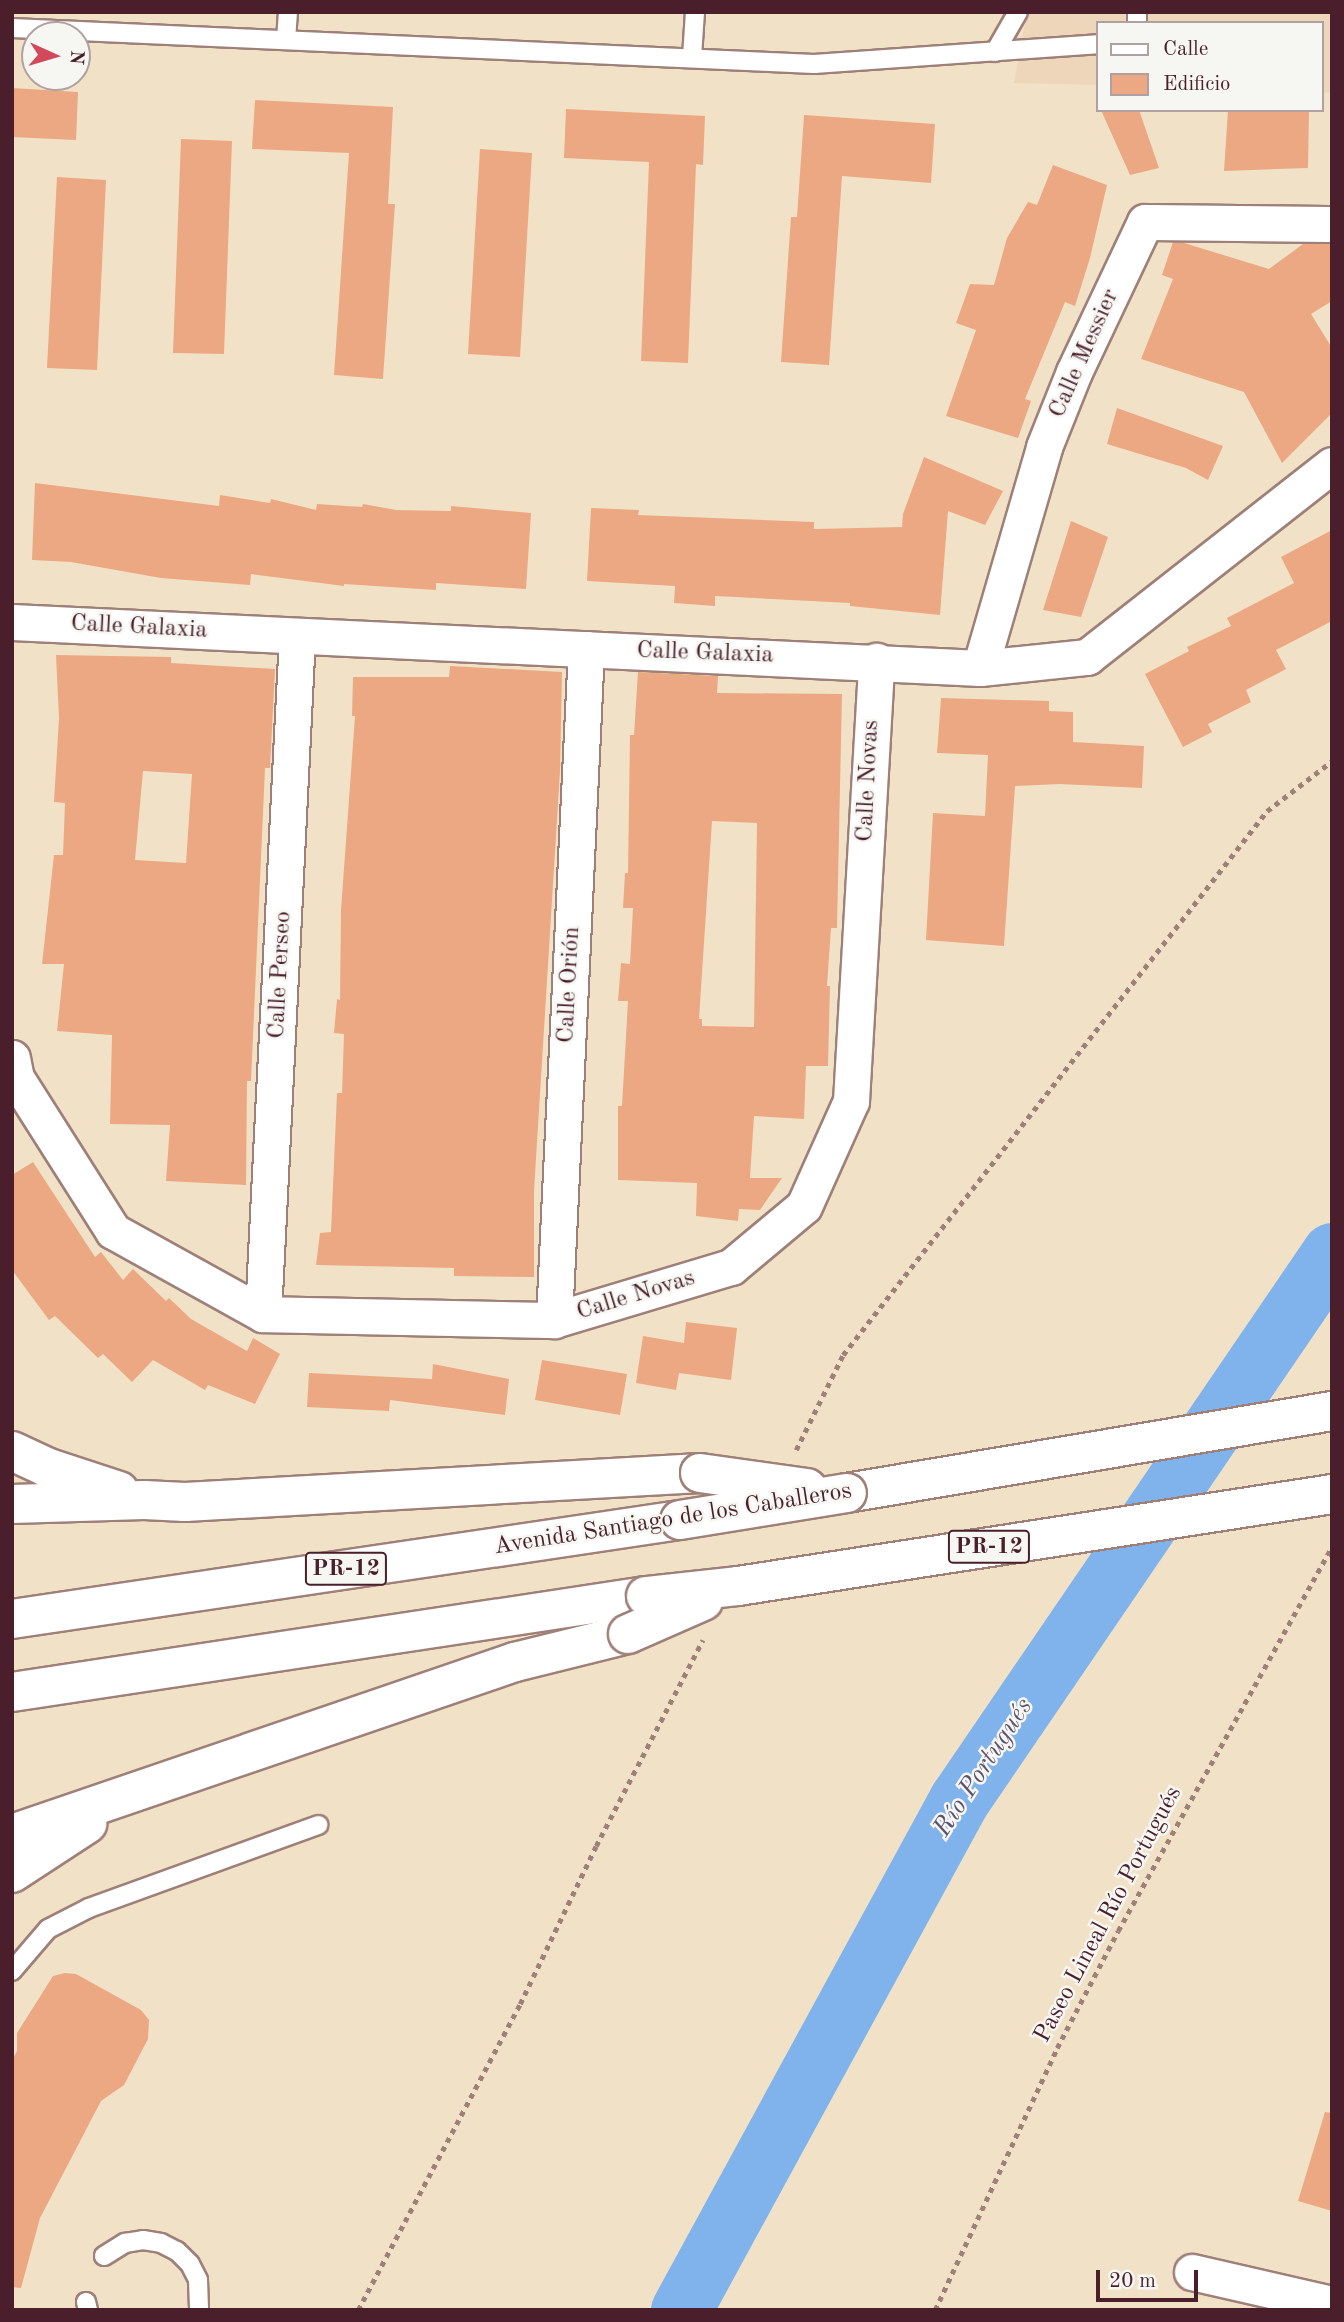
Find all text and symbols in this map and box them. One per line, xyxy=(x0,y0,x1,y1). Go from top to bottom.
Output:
north arrow xyxy=(21,21,91,91)
legend xyxy=(1096,21,1323,112)
text: Calle xyxy=(1163,39,1208,60)
text: N xyxy=(65,49,85,65)
text: Edificio xyxy=(1163,74,1231,95)
street label: Calle Messier xyxy=(1044,285,1126,423)
street label: Calle Galaxia xyxy=(70,610,208,646)
street label: Calle Galaxia xyxy=(636,637,774,671)
street label: Calle Novas xyxy=(851,719,887,843)
street label: Calle Perseo xyxy=(263,910,299,1040)
street label: Calle Orión xyxy=(553,926,587,1044)
street label: Calle Novas xyxy=(573,1264,699,1328)
street label: Avenida Santiago de los Caballeros xyxy=(492,1477,854,1563)
road number: PR-12 xyxy=(947,1528,1031,1566)
road number: PR-12 xyxy=(304,1550,388,1588)
water label: Río Portugués xyxy=(928,1693,1040,1843)
street label: Paseo Lineal Río Portugués xyxy=(1029,1782,1189,2048)
scale bar xyxy=(1099,2256,1200,2300)
text: 20 m xyxy=(1109,2271,1156,2292)

